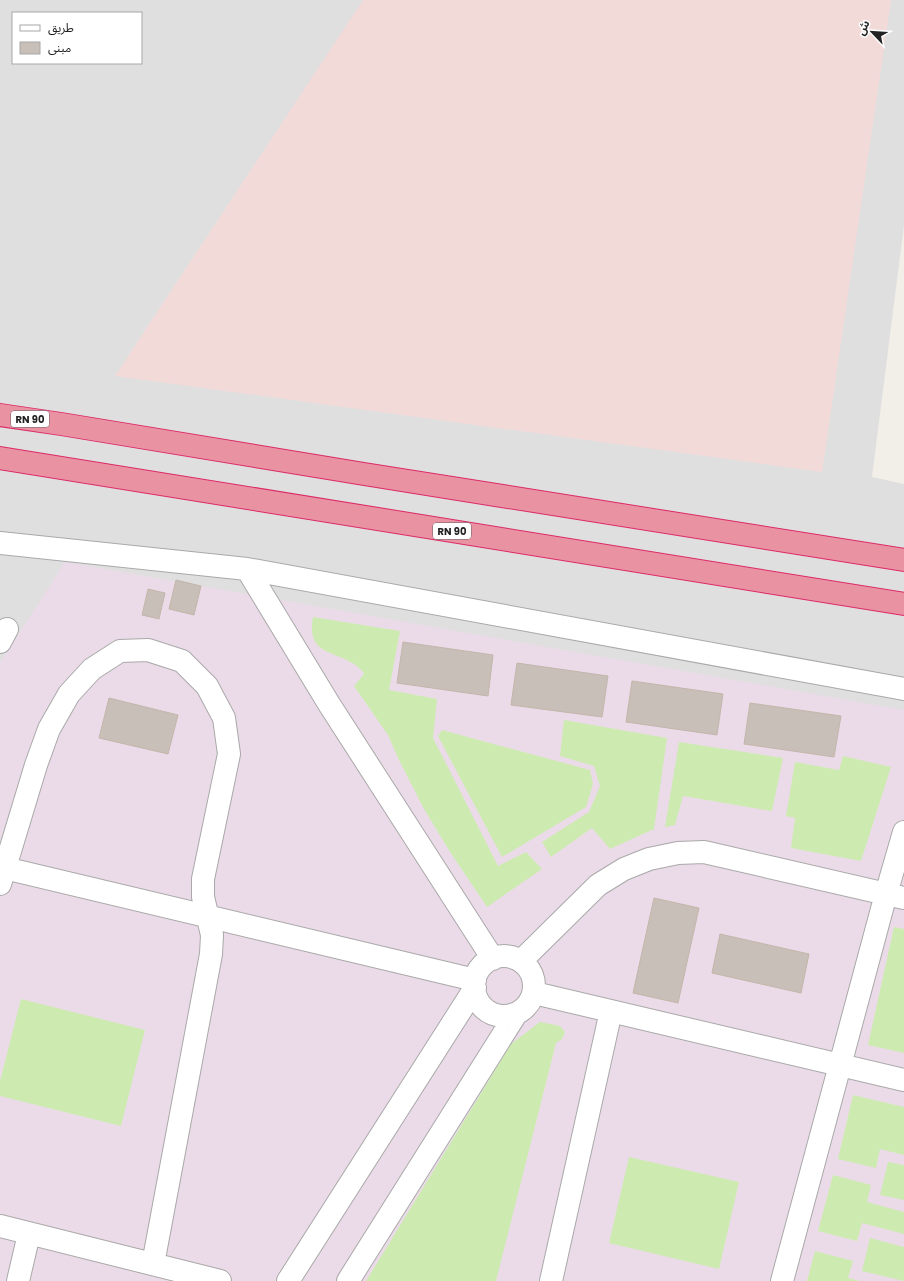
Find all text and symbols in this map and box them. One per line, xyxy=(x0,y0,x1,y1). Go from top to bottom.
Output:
legend xyxy=(12,12,142,64)
north arrow xyxy=(852,12,892,52)
text: ش xyxy=(853,18,873,38)
text: طريق xyxy=(48,19,74,36)
text: مبنى xyxy=(48,39,71,56)
road number: RN 90 xyxy=(11,411,49,427)
road number: RN 90 xyxy=(433,523,471,539)

